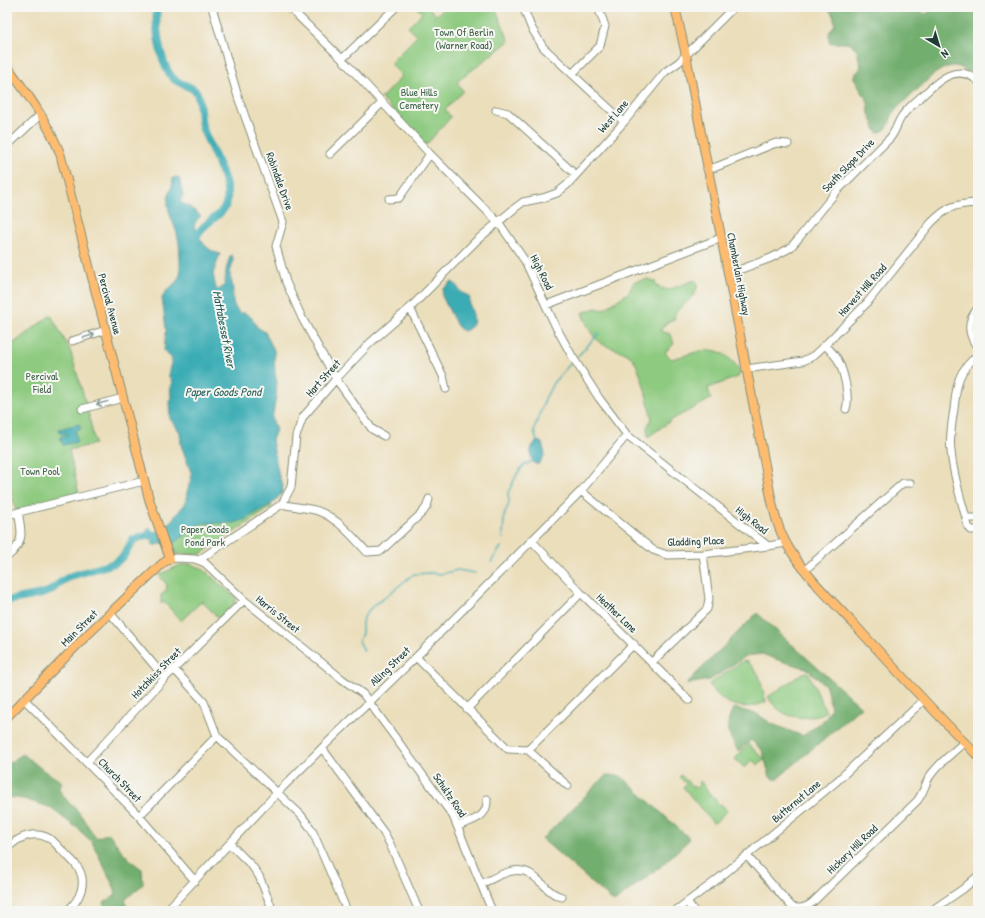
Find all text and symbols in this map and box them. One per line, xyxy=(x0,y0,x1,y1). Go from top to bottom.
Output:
park label: Town Of Berlin (Warner Road) xyxy=(434,25,494,52)
north arrow xyxy=(919,26,959,66)
text: N xyxy=(938,47,952,61)
park label: Blue Hills Cemetery xyxy=(399,85,439,112)
street label: West Lane xyxy=(595,96,632,135)
street label: South Slope Drive xyxy=(819,135,878,195)
street label: Robindale Drive xyxy=(263,150,297,212)
street label: Chamberlain Highway xyxy=(724,231,754,317)
street label: High Road xyxy=(527,252,557,293)
street label: Harvest Hill Road xyxy=(835,260,890,319)
street label: Percival Avenue xyxy=(95,272,125,337)
water label: Mattabesset River xyxy=(209,289,241,370)
one-way arrow xyxy=(82,332,95,339)
street label: Hart Street xyxy=(303,356,344,400)
park label: Percival Field xyxy=(26,369,58,396)
water label: Paper Goods Pond xyxy=(185,383,263,400)
one-way arrow xyxy=(96,400,109,408)
park label: Town Pool xyxy=(20,464,60,478)
street label: High Road xyxy=(733,503,772,538)
park label: Paper Goods Pond Park xyxy=(181,522,229,549)
street label: Gladding Place xyxy=(667,533,725,549)
street label: Heather Lane xyxy=(594,590,641,636)
street label: Harris Street xyxy=(253,592,303,636)
street label: Main Street xyxy=(58,606,101,649)
street label: Alling Street xyxy=(367,643,413,689)
street label: Hotchkiss Street xyxy=(128,644,184,702)
street label: Church Street xyxy=(95,755,145,805)
street label: Schultz Road xyxy=(430,770,470,820)
street label: Butternut Lane xyxy=(769,776,824,826)
street label: Hickory Hill Road xyxy=(824,821,881,877)

